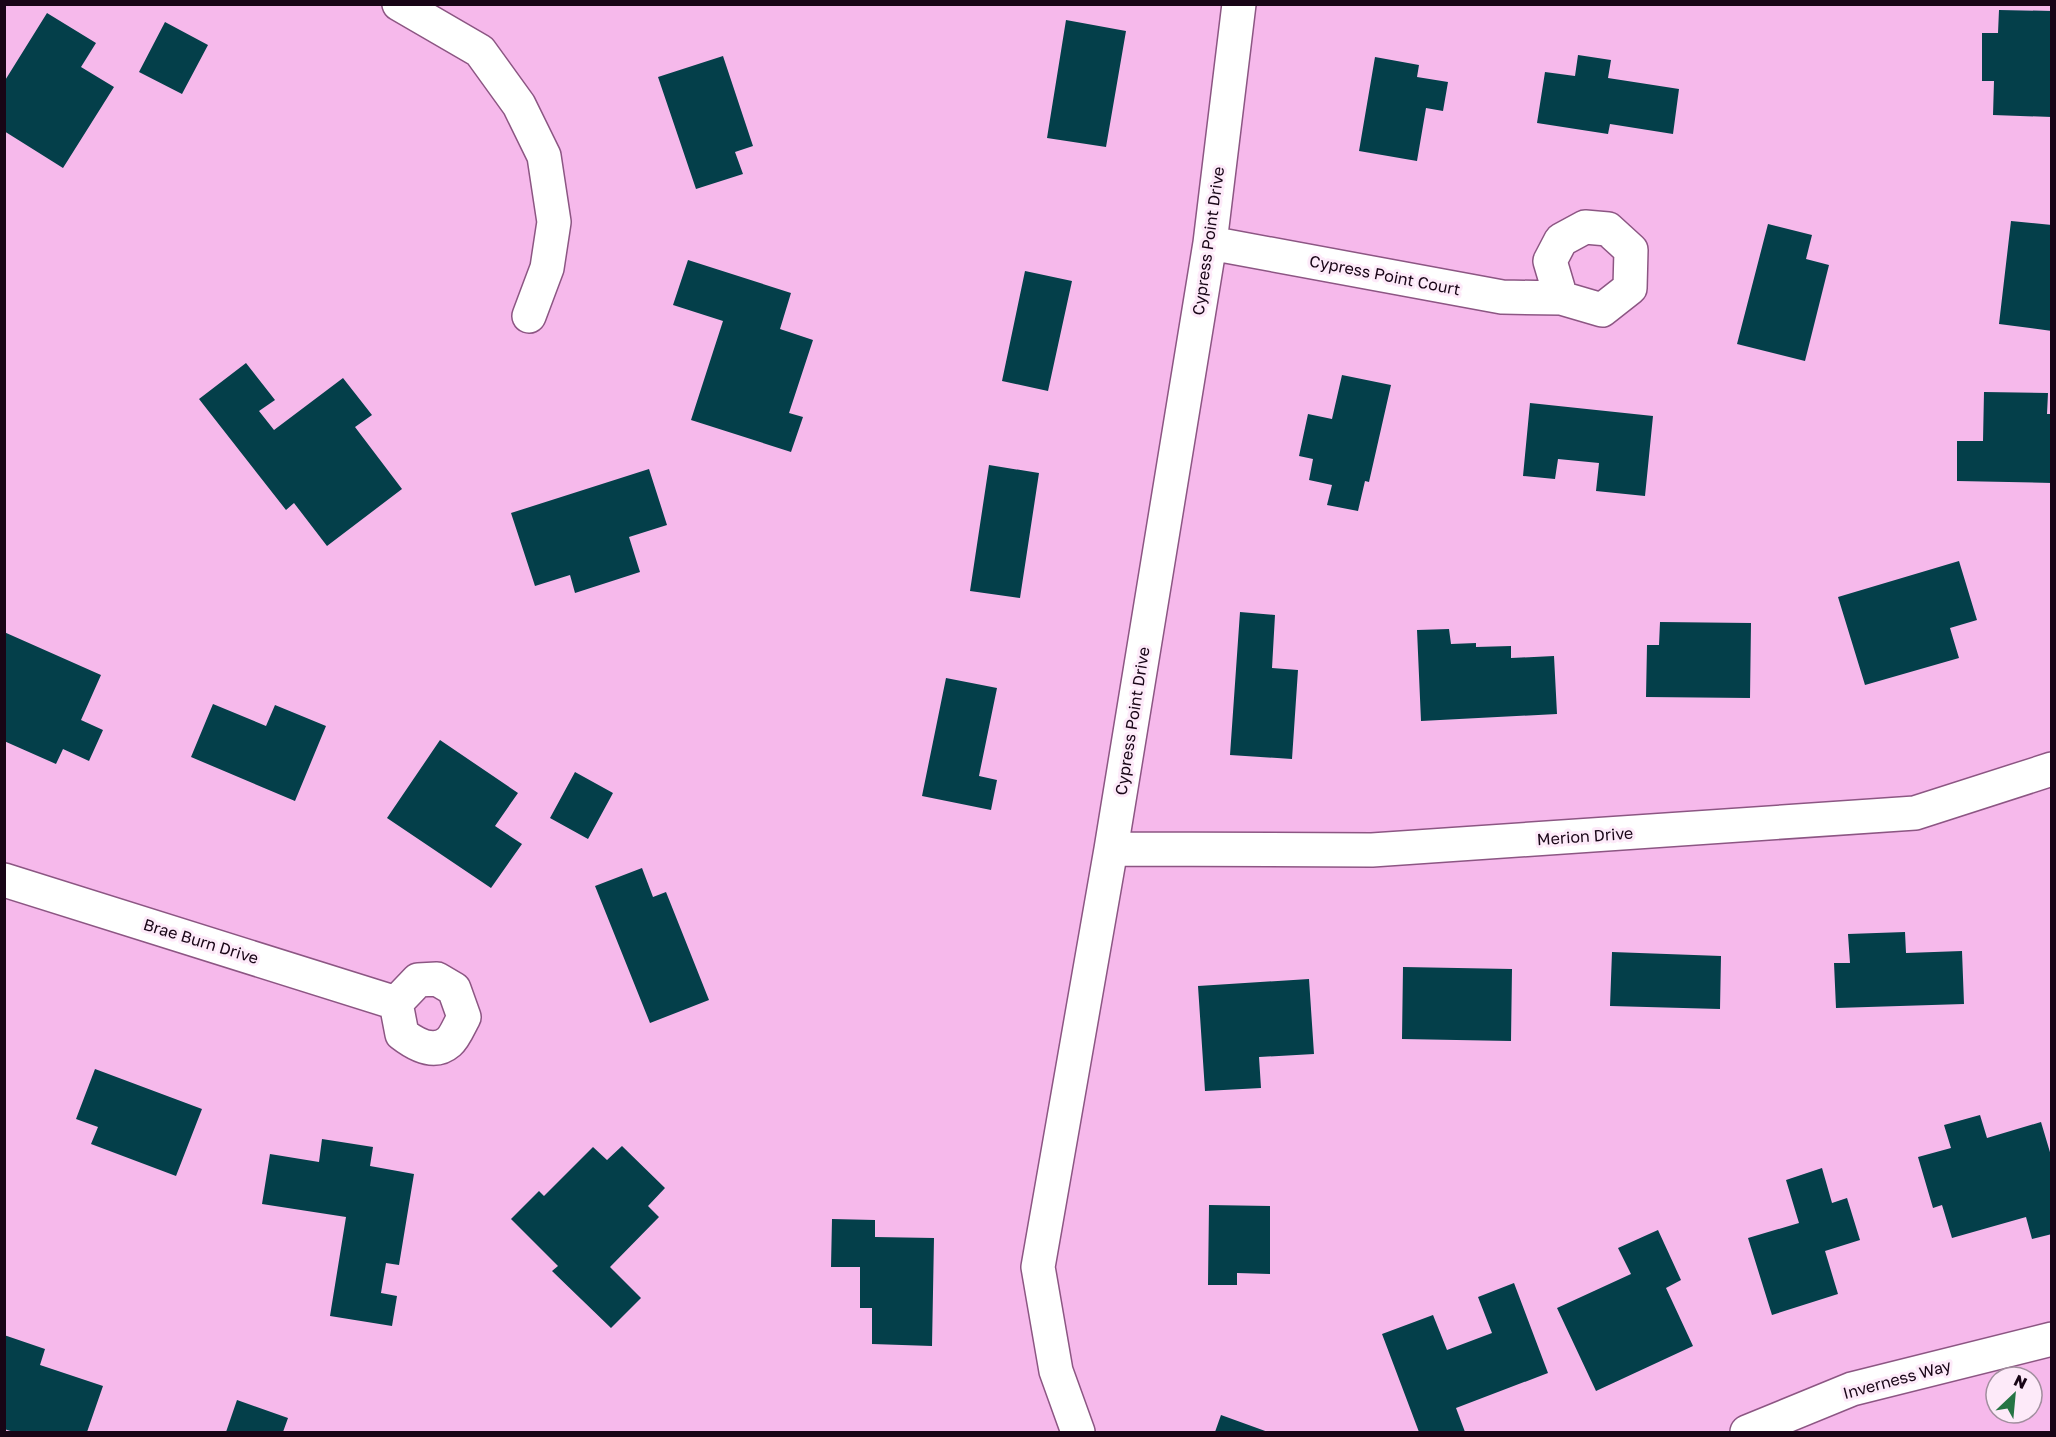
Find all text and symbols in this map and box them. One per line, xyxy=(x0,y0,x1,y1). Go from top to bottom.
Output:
street label: Cypress Point Drive xyxy=(1188,165,1228,317)
street label: Cypress Point Court xyxy=(1308,251,1462,299)
street label: Cypress Point Drive xyxy=(1110,645,1154,797)
street label: Merion Drive xyxy=(1536,823,1634,849)
street label: Brae Burn Drive xyxy=(141,914,261,968)
street label: Inverness Way xyxy=(1841,1355,1953,1403)
north arrow xyxy=(1984,1365,2044,1425)
text: N xyxy=(2011,1370,2030,1393)

